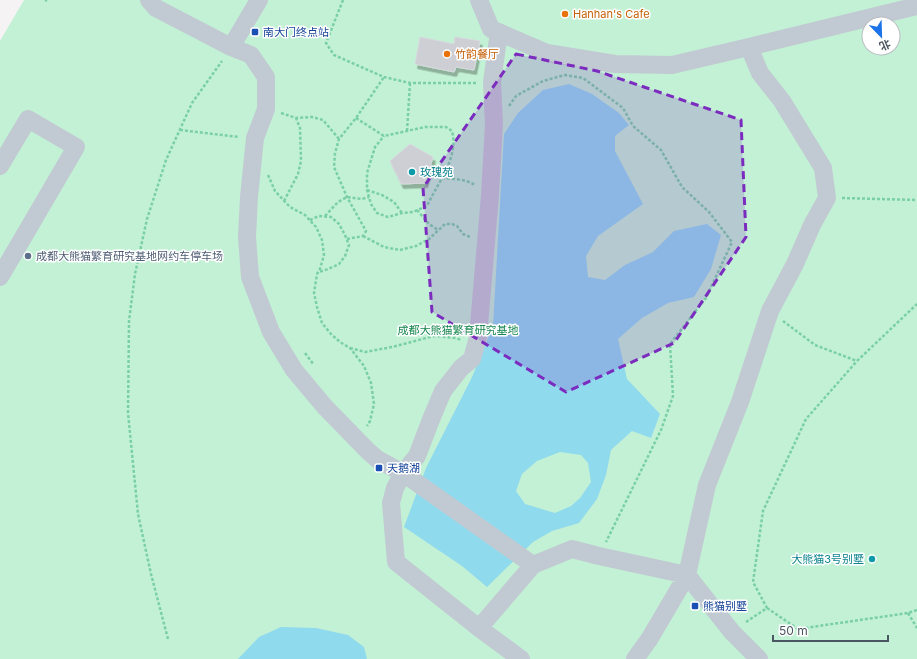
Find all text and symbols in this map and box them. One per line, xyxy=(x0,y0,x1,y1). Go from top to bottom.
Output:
place label: Hanhan's Cafe xyxy=(573,7,650,21)
marker: Hanhan's Cafe xyxy=(560,9,570,19)
north arrow xyxy=(861,16,901,56)
place label: 南大门终点站 xyxy=(263,25,329,39)
marker: 南大门终点站 xyxy=(250,27,260,37)
text: 北 xyxy=(877,37,893,54)
place label: 竹韵餐厅 xyxy=(455,47,499,61)
marker: 竹韵餐厅 xyxy=(442,49,452,59)
place label: 玫瑰苑 xyxy=(420,165,453,179)
marker: 玫瑰苑 xyxy=(407,167,417,177)
place label: 成都大熊猫繁育研究基地网约车停车场 xyxy=(36,249,223,263)
marker: 成都大熊猫繁育研究基地网约车停车场 xyxy=(23,251,33,261)
park label: 成都大熊猫繁育研究基地 xyxy=(398,323,519,337)
place label: 天鹅湖 xyxy=(387,461,420,475)
marker: 天鹅湖 xyxy=(374,463,384,473)
place label: 大熊猫3号别墅 xyxy=(791,552,864,566)
marker: 大熊猫3号别墅 xyxy=(867,554,877,564)
place label: 熊猫别墅 xyxy=(703,599,747,613)
marker: 熊猫别墅 xyxy=(690,601,700,611)
scale bar xyxy=(773,617,888,643)
text: 50 m xyxy=(779,623,808,638)

